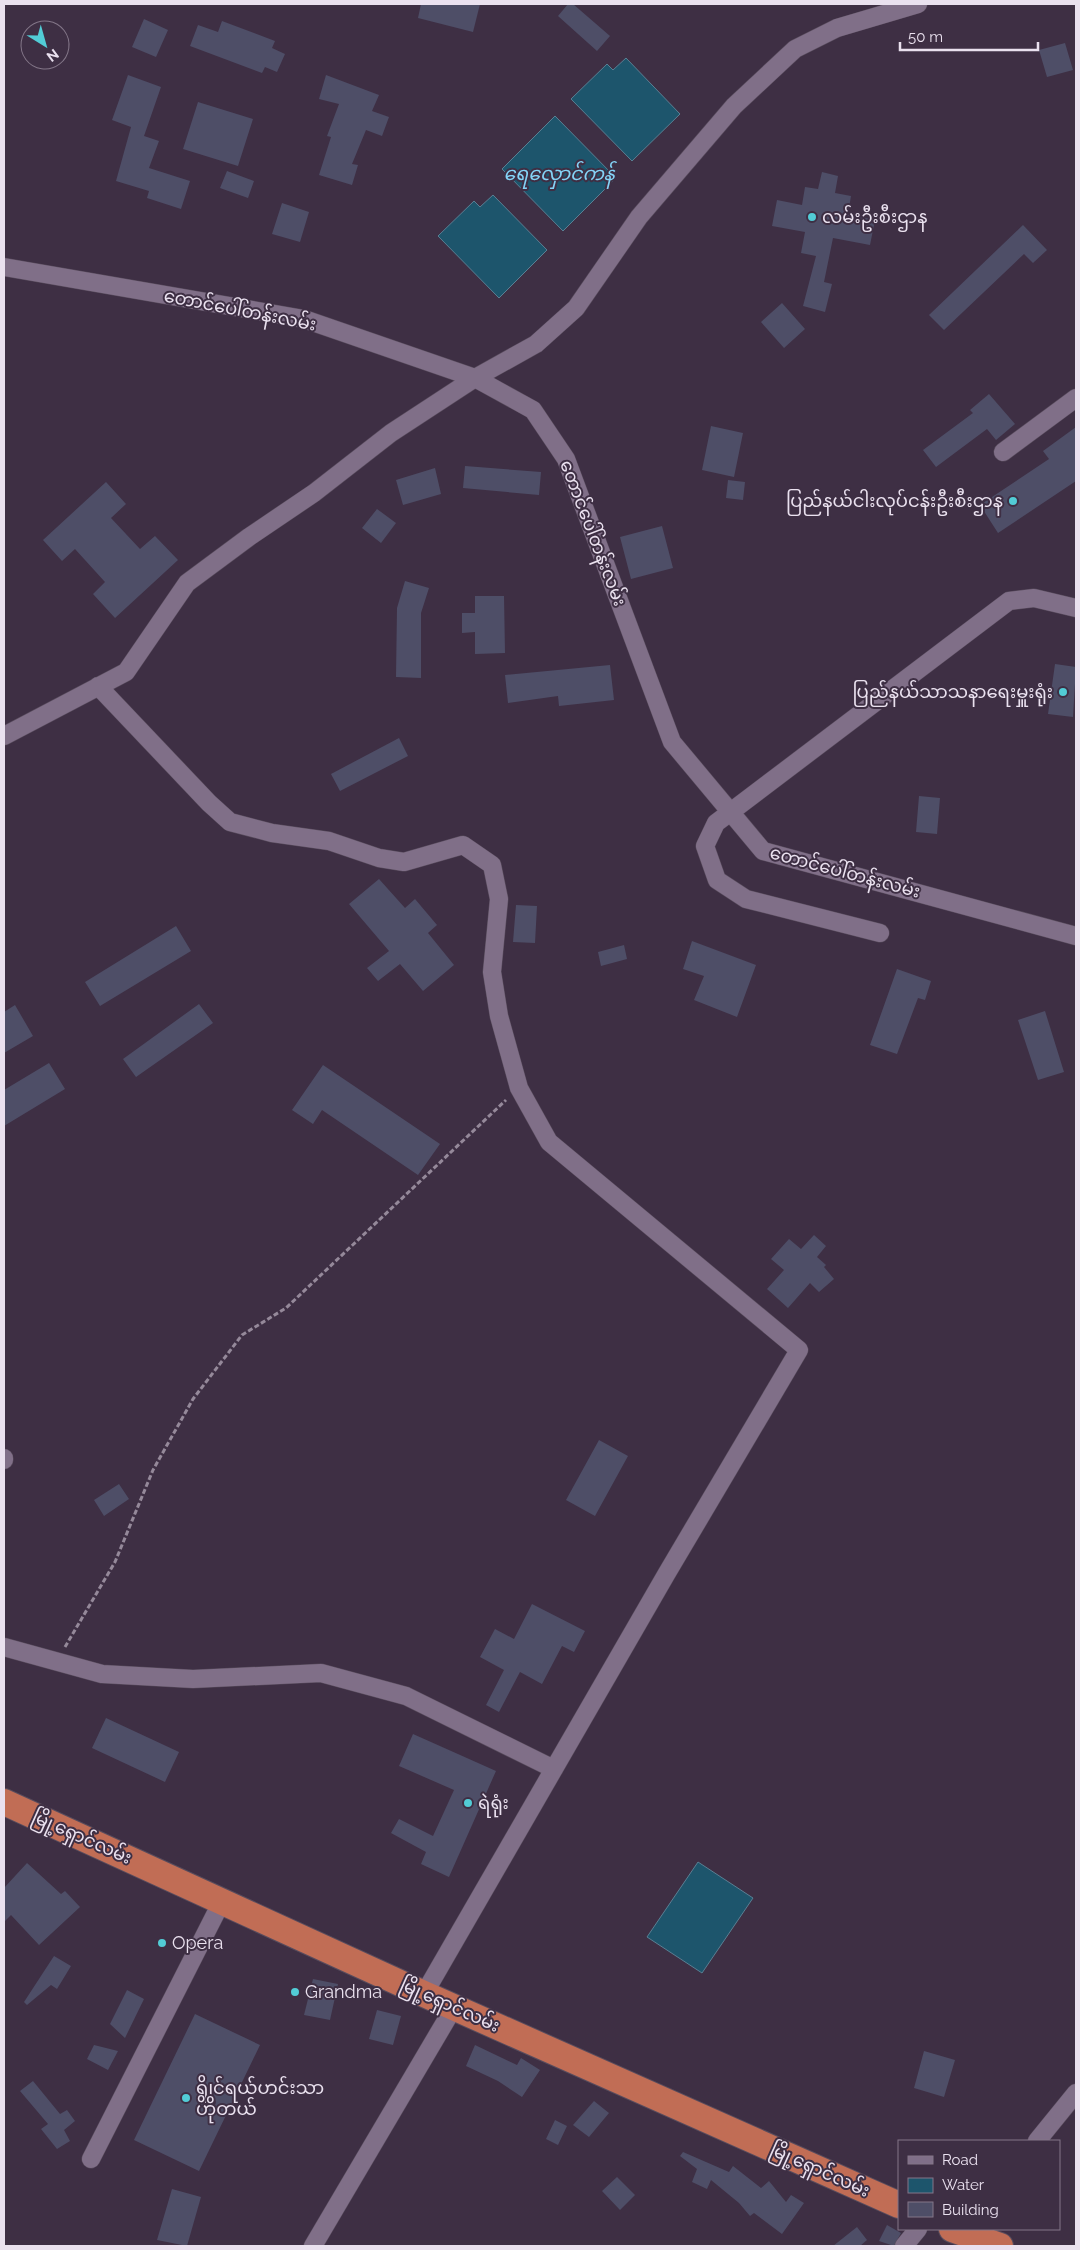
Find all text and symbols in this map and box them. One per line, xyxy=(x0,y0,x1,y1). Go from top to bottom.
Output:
north arrow xyxy=(20,20,70,70)
scale bar xyxy=(900,20,1038,52)
text: 50 m xyxy=(908,28,943,46)
text: N xyxy=(44,46,62,65)
water label: ရေလှောင်ကန် xyxy=(503,160,617,189)
place label: လမ်းဦးစီးဌာန xyxy=(822,203,927,232)
marker: လမ်းဦးစီးဌာန xyxy=(806,211,818,223)
street label: တောင်ပေါ်တန်းလမ်း xyxy=(161,282,318,339)
street label: တောင်ပေါ်တန်းလမ်း xyxy=(551,456,633,611)
place label: ပြည်နယ်ငါးလုပ်ငန်းဦးစီးဌာန xyxy=(786,487,1003,516)
marker: ပြည်နယ်ငါးလုပ်ငန်းဦးစီးဌာန xyxy=(1007,495,1019,507)
place label: ပြည်နယ်သာသနာရေးမှူးရုံး xyxy=(852,679,1053,707)
marker: ပြည်နယ်သာသနာရေးမှူးရုံး xyxy=(1057,686,1069,698)
street label: တောင်ပေါ်တန်းလမ်း xyxy=(766,839,923,907)
place label: ရဲရုံး xyxy=(478,1792,509,1818)
marker: ရဲရုံး xyxy=(462,1797,474,1809)
street label: မြို့ရှောင်လမ်း xyxy=(27,1803,136,1872)
place label: Opera xyxy=(172,1932,223,1953)
marker: Opera xyxy=(156,1937,168,1949)
street label: မြို့ရှောင်လမ်း xyxy=(395,1971,504,2040)
place label: Grandma xyxy=(305,1981,382,2002)
marker: Grandma xyxy=(289,1986,301,1998)
place label: ရွိုင်ရယ်ဟင်းသာ ဟိုတယ် xyxy=(196,2074,324,2124)
marker: ရွိုင်ရယ်ဟင်းသာ ဟိုတယ် xyxy=(180,2092,192,2104)
street label: မြို့ရှောင်လမ်း xyxy=(765,2136,874,2205)
legend xyxy=(898,2140,1060,2230)
text: Road xyxy=(942,2151,978,2169)
text: Water xyxy=(942,2176,985,2194)
text: Building xyxy=(942,2201,999,2219)

